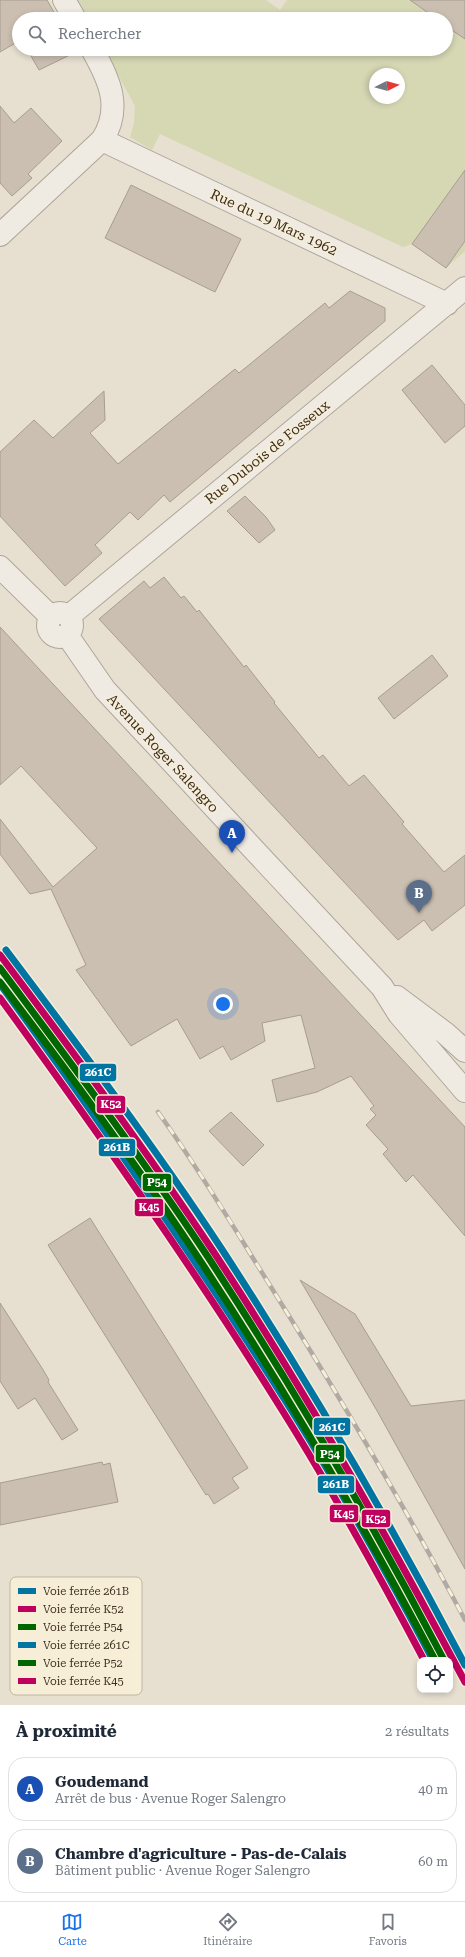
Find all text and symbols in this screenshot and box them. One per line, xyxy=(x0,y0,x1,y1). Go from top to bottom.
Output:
search box xyxy=(12,12,453,56)
icon: search xyxy=(26,23,48,45)
text: Rechercher xyxy=(58,25,141,43)
north arrow xyxy=(369,68,405,104)
street label: Rue du 19 Mars 1962 xyxy=(208,186,340,258)
street label: Rue Dubois de Fosseux xyxy=(201,397,333,507)
street label: Avenue Roger Salengro xyxy=(104,691,222,815)
pin: A xyxy=(219,820,245,853)
pin: B xyxy=(406,880,432,913)
your location xyxy=(213,994,233,1014)
line badge: 261C xyxy=(79,1063,117,1082)
text: 261C xyxy=(85,1066,111,1079)
line badge: K52 xyxy=(96,1095,126,1114)
text: K52 xyxy=(101,1098,121,1111)
line badge: 261B xyxy=(98,1138,136,1157)
text: 261B xyxy=(104,1141,130,1154)
line badge: P54 xyxy=(142,1173,172,1192)
text: P54 xyxy=(147,1176,168,1189)
line badge: K45 xyxy=(134,1198,164,1217)
text: K45 xyxy=(139,1201,159,1214)
line badge: 261C xyxy=(313,1417,351,1436)
text: 261C xyxy=(319,1421,345,1434)
line badge: P54 xyxy=(315,1444,345,1463)
text: P54 xyxy=(320,1448,341,1461)
line badge: 261B xyxy=(317,1475,355,1494)
text: 261B xyxy=(323,1478,349,1491)
line badge: K45 xyxy=(329,1504,359,1523)
text: K45 xyxy=(334,1508,354,1521)
line badge: K52 xyxy=(361,1509,391,1528)
text: K52 xyxy=(366,1513,386,1526)
legend xyxy=(10,1577,142,1695)
text: Voie ferrée 261B xyxy=(43,1585,129,1598)
text: Voie ferrée K52 xyxy=(43,1603,124,1616)
text: Voie ferrée P54 xyxy=(43,1621,124,1634)
text: Voie ferrée 261C xyxy=(43,1639,130,1652)
text: Voie ferrée P52 xyxy=(43,1657,123,1670)
map controls xyxy=(417,1657,453,1693)
button: locate xyxy=(417,1657,453,1693)
text: Voie ferrée K45 xyxy=(43,1675,124,1688)
text: À proximité xyxy=(16,1721,117,1741)
text: 2 résultats xyxy=(385,1724,449,1739)
text: Goudemand xyxy=(55,1773,149,1791)
text: A xyxy=(25,1782,35,1797)
text: 40 m xyxy=(418,1782,448,1797)
text: Arrêt de bus · Avenue Roger Salengro xyxy=(55,1791,286,1806)
text: Chambre d'agriculture - Pas-de-Calais xyxy=(55,1845,347,1863)
text: B xyxy=(25,1854,35,1869)
text: 60 m xyxy=(418,1854,448,1869)
text: Bâtiment public · Avenue Roger Salengro xyxy=(55,1863,310,1878)
tab: Carte xyxy=(58,1911,87,1948)
tab: Itinéraire xyxy=(203,1911,252,1948)
tab: Favoris xyxy=(369,1911,407,1948)

